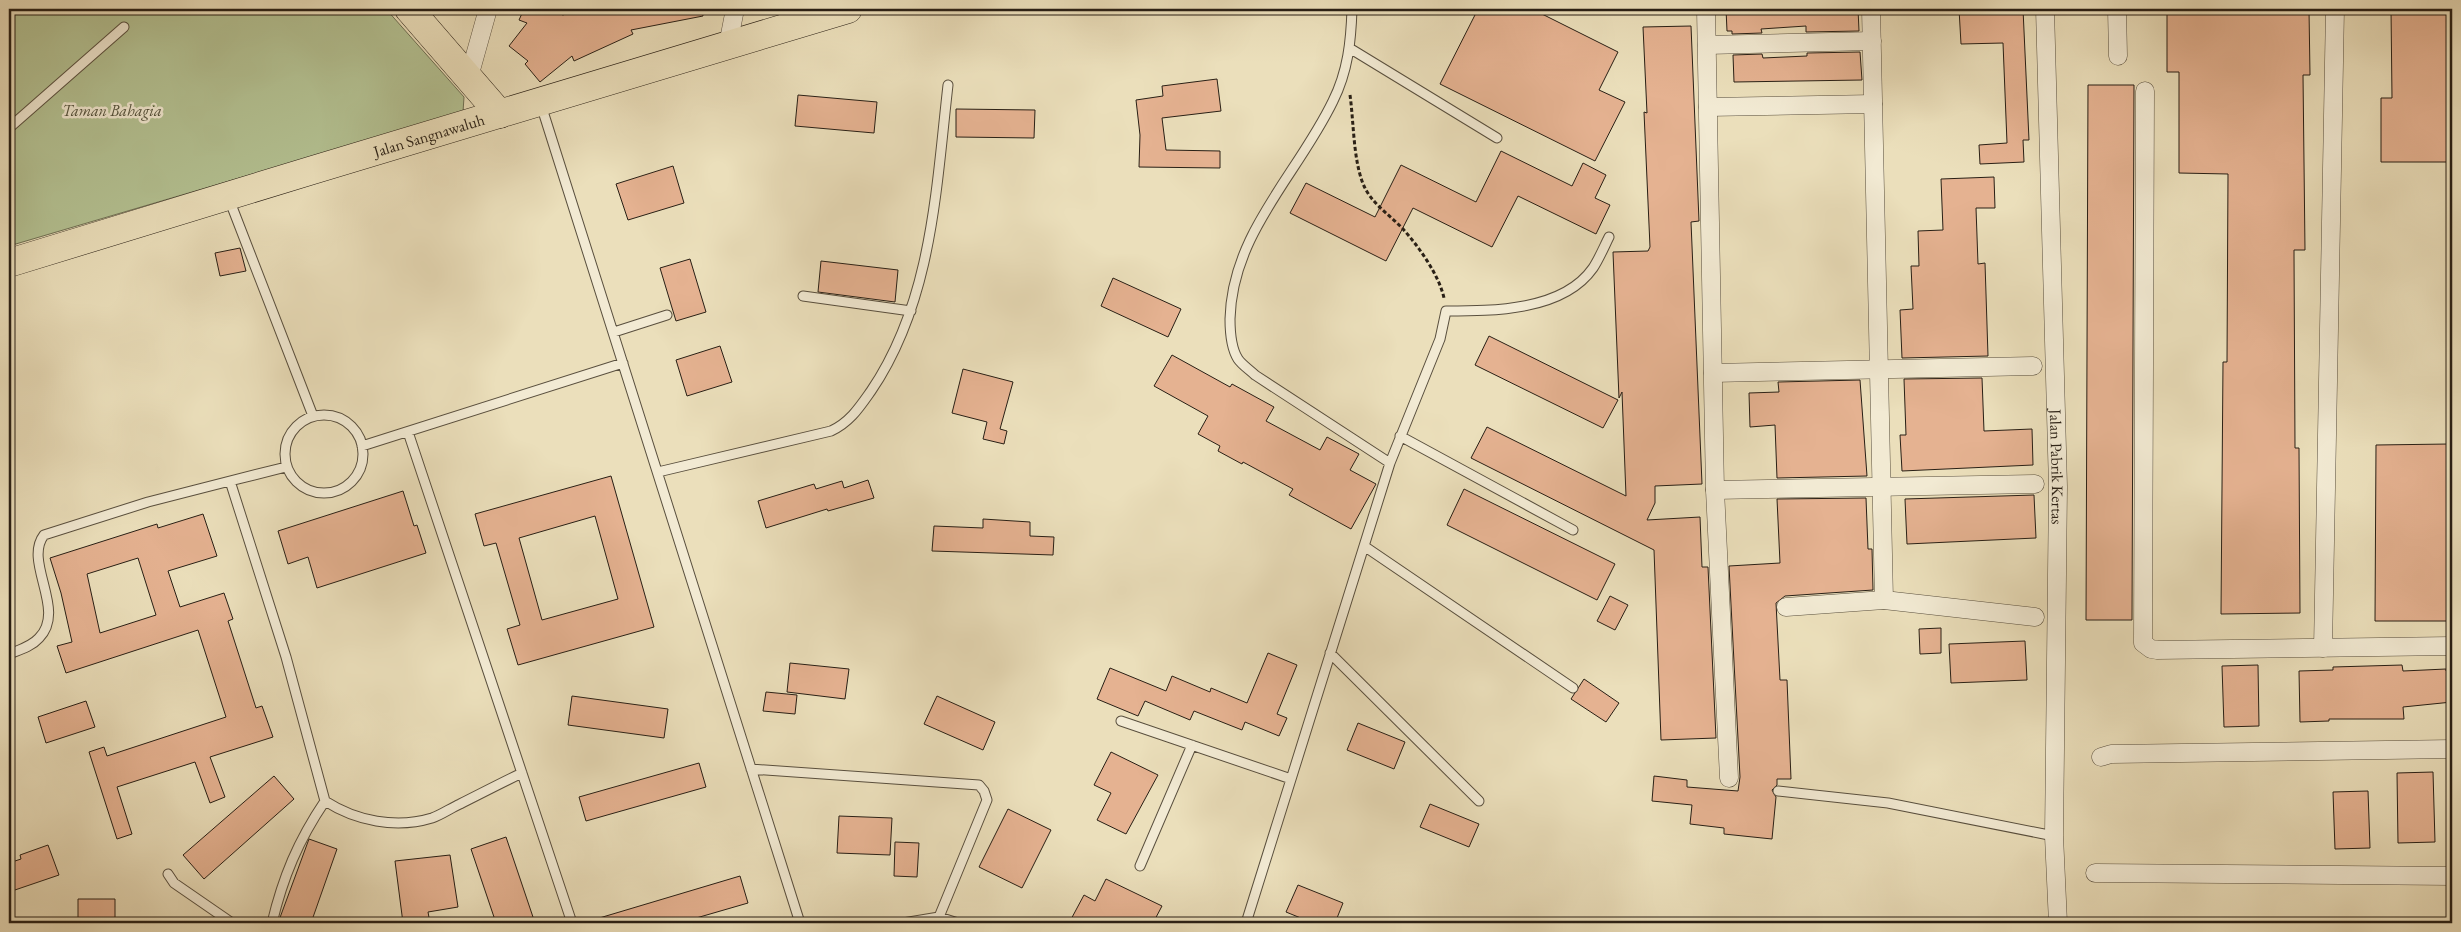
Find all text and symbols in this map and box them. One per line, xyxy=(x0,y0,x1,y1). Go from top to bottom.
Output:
park label: Taman Bahagia xyxy=(62,100,162,121)
street label: Jalan Sangnawaluh xyxy=(369,109,487,163)
street label: Jalan Pabrik Kertas xyxy=(2045,407,2068,525)

